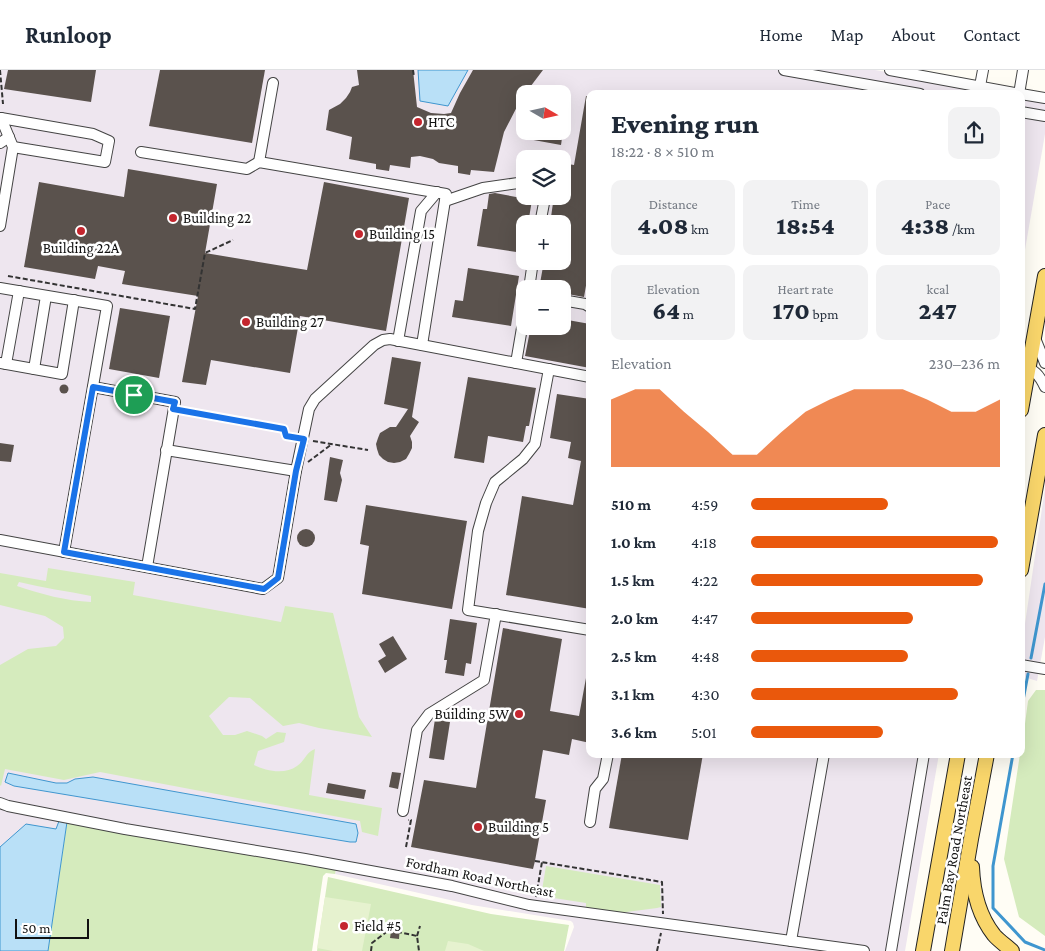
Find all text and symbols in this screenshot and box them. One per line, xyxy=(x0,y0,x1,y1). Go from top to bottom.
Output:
text: Runloop xyxy=(25,21,112,48)
text: Home xyxy=(760,25,803,45)
text: Map xyxy=(831,25,863,45)
text: About xyxy=(891,25,935,45)
text: Contact xyxy=(963,25,1020,45)
north arrow xyxy=(516,85,571,140)
map controls xyxy=(516,85,571,335)
button: share xyxy=(948,107,1000,159)
text: Evening run xyxy=(611,108,759,139)
place label: HTC xyxy=(428,114,455,130)
marker: HTC xyxy=(412,116,424,128)
text: 18:22 · 8 × 510 m xyxy=(611,143,714,160)
button: layers xyxy=(516,150,571,205)
text: Distance xyxy=(649,196,698,212)
text: Time xyxy=(791,196,820,212)
text: Pace xyxy=(925,196,950,212)
place label: Building 22 xyxy=(183,210,251,227)
marker: Building 22 xyxy=(167,212,179,224)
text: 4.08 xyxy=(637,212,688,239)
text: 18:54 xyxy=(776,212,835,239)
text: 4:38 xyxy=(901,212,949,239)
button: + xyxy=(516,215,571,270)
text: km xyxy=(688,221,709,237)
text: /km xyxy=(949,221,975,237)
marker: Building 22A xyxy=(75,225,87,237)
place label: Building 15 xyxy=(369,226,435,243)
marker: Building 15 xyxy=(353,228,365,240)
place label: Building 22A xyxy=(43,240,120,257)
button: − xyxy=(516,280,571,335)
text: Elevation xyxy=(647,281,700,297)
text: Heart rate xyxy=(778,281,833,297)
text: kcal xyxy=(927,281,949,297)
text: 64 xyxy=(652,297,680,324)
text: 170 xyxy=(773,297,810,324)
text: 247 xyxy=(919,297,957,324)
text: m xyxy=(680,306,694,322)
text: bpm xyxy=(810,306,838,322)
place label: Building 27 xyxy=(256,314,324,331)
marker: Building 27 xyxy=(240,316,252,328)
text: Elevation xyxy=(611,355,672,372)
text: 230–236 m xyxy=(929,355,1000,372)
pin xyxy=(113,374,155,416)
icon: arrive xyxy=(120,381,148,409)
text: 510 m xyxy=(611,496,651,513)
text: 4:59 xyxy=(691,496,718,513)
text: 1.0 km xyxy=(611,534,656,551)
text: 4:18 xyxy=(691,534,717,551)
text: 1.5 km xyxy=(611,572,655,589)
text: 4:22 xyxy=(691,572,718,589)
text: 2.0 km xyxy=(611,610,658,627)
text: 4:47 xyxy=(691,610,718,627)
text: 2.5 km xyxy=(611,648,657,665)
text: 4:48 xyxy=(691,648,720,665)
text: 3.1 km xyxy=(611,686,654,703)
text: 4:30 xyxy=(691,686,719,703)
place label: Building 5W xyxy=(434,706,509,723)
marker: Building 5W xyxy=(513,708,525,720)
text: 3.6 km xyxy=(611,724,657,741)
text: 5:01 xyxy=(691,724,717,741)
street label: Palm Bay Road Northeast xyxy=(933,773,976,926)
place label: Building 5 xyxy=(488,819,549,836)
marker: Building 5 xyxy=(472,821,484,833)
street label: Fordham Road Northeast xyxy=(405,854,556,901)
scale bar xyxy=(15,916,89,939)
place label: Field #5 xyxy=(354,918,401,934)
text: 50 m xyxy=(22,920,50,936)
marker: Field #5 xyxy=(338,920,350,932)

